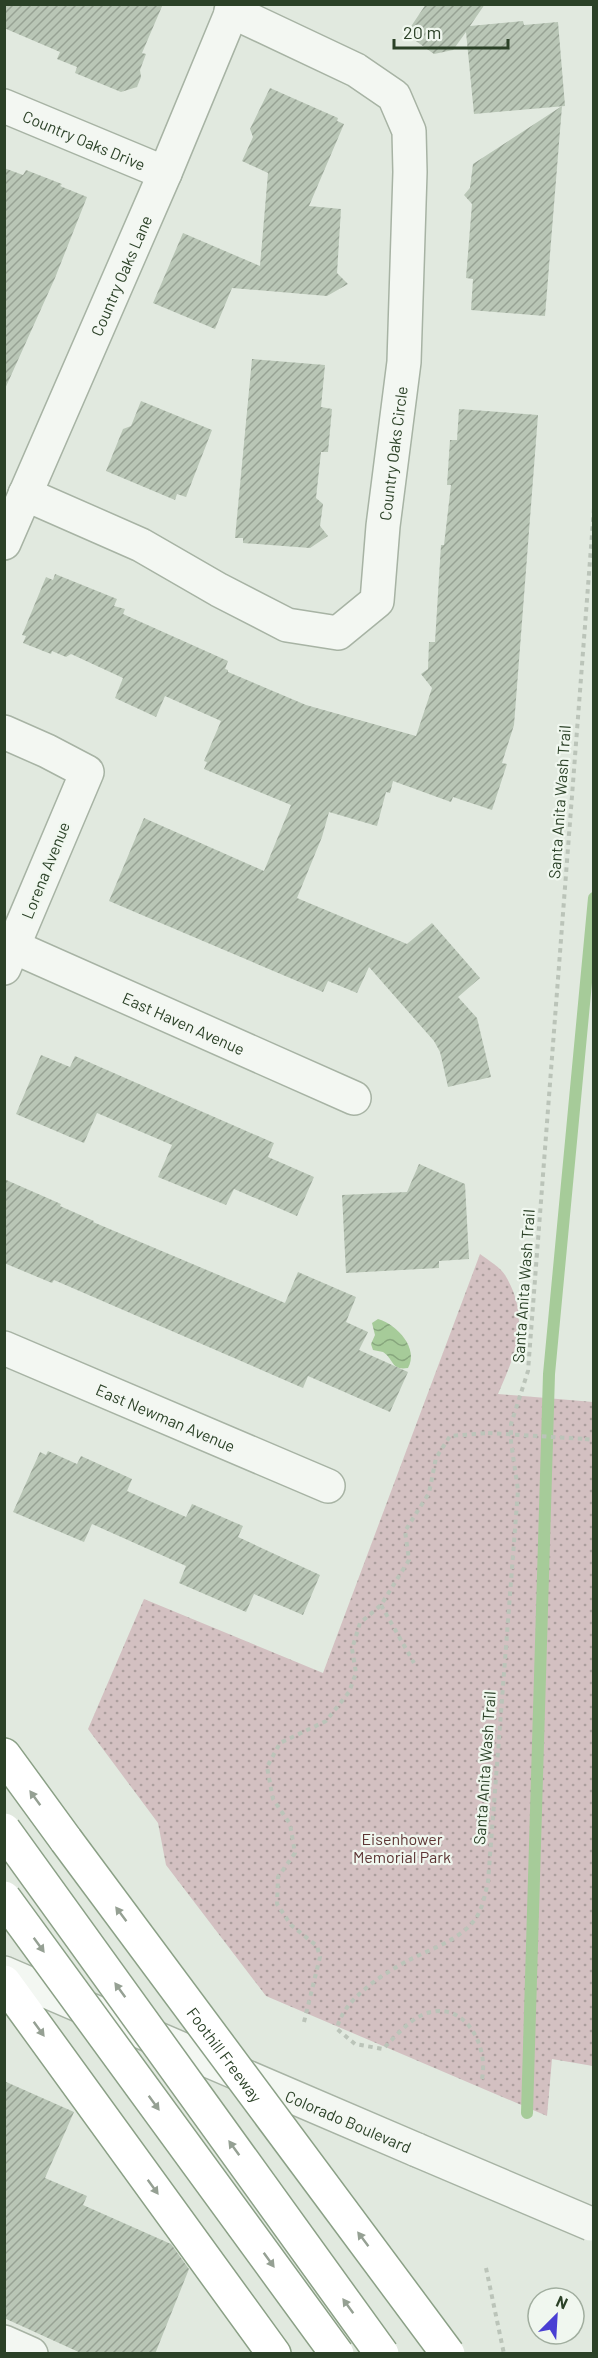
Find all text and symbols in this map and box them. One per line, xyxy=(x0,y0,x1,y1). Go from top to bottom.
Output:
scale bar xyxy=(394,12,508,50)
text: 20 m xyxy=(403,21,441,43)
street label: Country Oaks Drive xyxy=(20,106,148,173)
street label: Country Oaks Lane xyxy=(86,212,155,338)
street label: Country Oaks Circle xyxy=(374,385,410,521)
street label: Santa Anita Wash Trail xyxy=(544,725,574,879)
street label: Lorena Avenue xyxy=(17,819,73,921)
street label: East Haven Avenue xyxy=(120,987,248,1058)
street label: Santa Anita Wash Trail xyxy=(508,1209,538,1363)
street label: East Newman Avenue xyxy=(93,1379,238,1455)
street label: Santa Anita Wash Trail xyxy=(469,1691,499,1845)
one-way arrow xyxy=(29,1790,41,1806)
park label: Eisenhower Memorial Park xyxy=(353,1829,451,1866)
one-way arrow xyxy=(115,1907,127,1923)
one-way arrow xyxy=(33,1937,45,1953)
one-way arrow xyxy=(114,1982,126,1998)
street label: Foothill Freeway xyxy=(184,2003,267,2106)
one-way arrow xyxy=(33,2021,45,2037)
street label: Colorado Boulevard xyxy=(283,2085,414,2156)
one-way arrow xyxy=(148,2094,160,2110)
one-way arrow xyxy=(228,2140,240,2156)
one-way arrow xyxy=(147,2178,159,2194)
one-way arrow xyxy=(357,2232,369,2247)
one-way arrow xyxy=(262,2253,274,2268)
north arrow xyxy=(526,2286,586,2346)
text: N xyxy=(554,2291,571,2313)
one-way arrow xyxy=(342,2299,354,2315)

